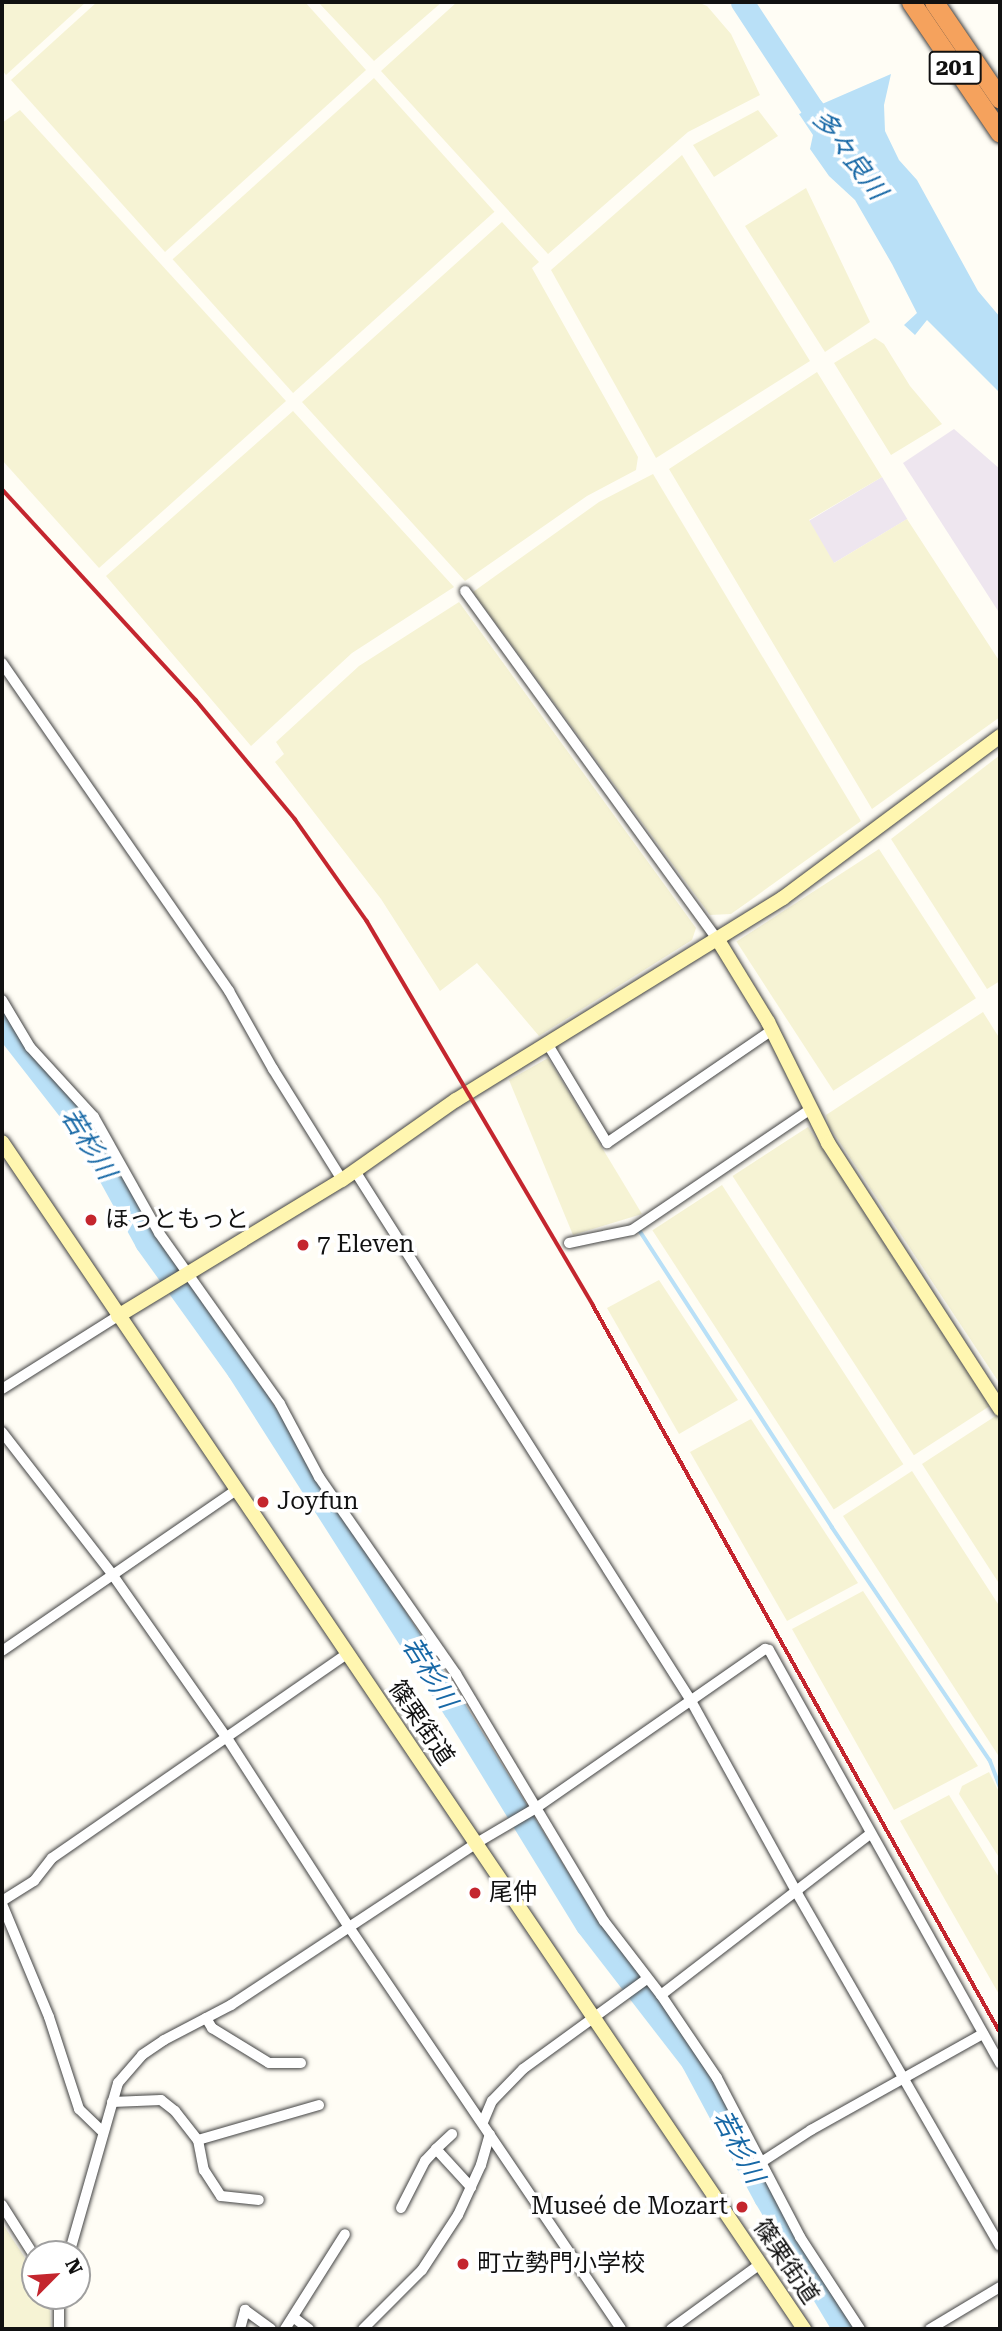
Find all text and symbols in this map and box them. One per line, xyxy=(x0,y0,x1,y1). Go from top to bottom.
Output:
road number: 201 xyxy=(927,48,983,88)
water label: 多々良川 xyxy=(805,104,893,206)
water label: 若杉川 xyxy=(54,1103,122,1185)
place label: ほっともっと xyxy=(105,1206,249,1234)
marker: ほっともっと xyxy=(83,1212,99,1228)
place label: 7 Eleven xyxy=(317,1231,414,1259)
marker: 7 Eleven xyxy=(295,1237,311,1253)
place label: Joyfun xyxy=(277,1488,358,1516)
marker: Joyfun xyxy=(255,1494,271,1510)
water label: 若杉川 xyxy=(395,1632,463,1714)
street label: 篠栗街道 xyxy=(382,1675,460,1771)
place label: 尾仲 xyxy=(489,1879,537,1907)
marker: 尾仲 xyxy=(467,1885,483,1901)
water label: 若杉川 xyxy=(706,2105,770,2189)
place label: Museé de Mozart xyxy=(531,2193,728,2221)
marker: Museé de Mozart xyxy=(734,2199,750,2215)
street label: 篠栗街道 xyxy=(747,2214,825,2310)
north arrow xyxy=(21,2240,91,2310)
place label: 町立勢門小学校 xyxy=(477,2250,645,2278)
text: N xyxy=(60,2255,87,2278)
marker: 町立勢門小学校 xyxy=(455,2256,471,2272)

